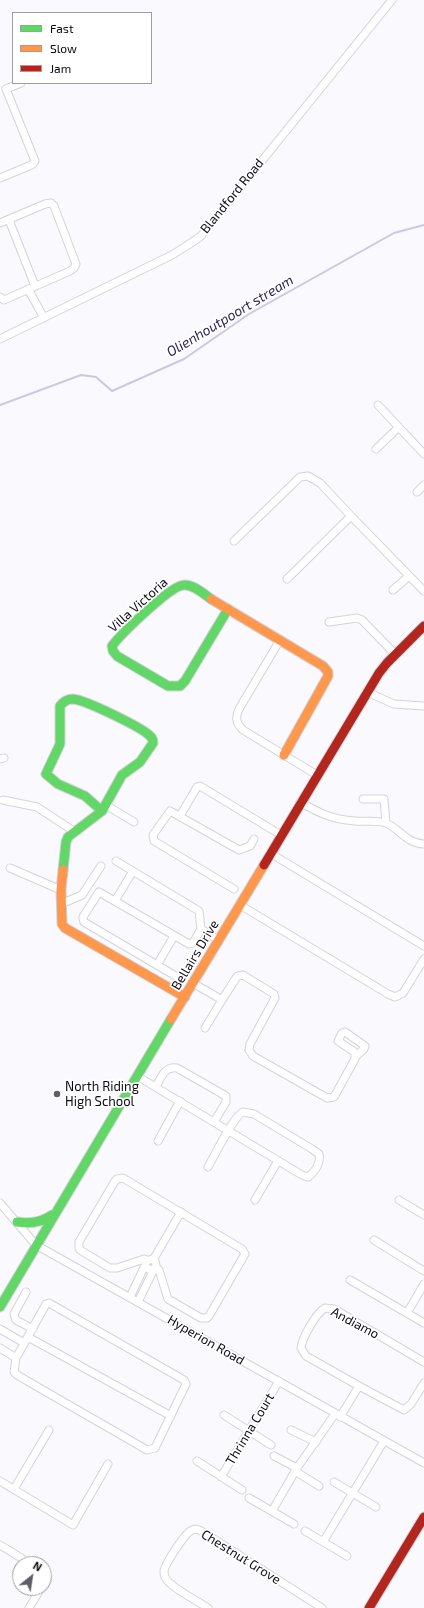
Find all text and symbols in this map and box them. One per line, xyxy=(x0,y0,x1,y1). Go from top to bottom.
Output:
legend xyxy=(12,12,152,84)
text: Fast xyxy=(50,21,73,35)
text: Slow xyxy=(50,41,77,55)
text: Jam xyxy=(50,61,71,75)
street label: Blandford Road xyxy=(197,155,267,237)
water label: Olienhoutpoort stream xyxy=(164,271,296,361)
street label: Villa Victoria xyxy=(105,574,171,636)
street label: Bellairs Drive xyxy=(168,917,222,993)
place label: North Riding High School xyxy=(65,1079,139,1110)
marker: North Riding High School xyxy=(52,1089,62,1099)
street label: Andiamo xyxy=(328,1304,382,1342)
street label: Hyperion Road xyxy=(165,1312,247,1368)
street label: Thrinna Court xyxy=(222,1390,278,1468)
street label: Chestnut Grove xyxy=(198,1526,284,1588)
north arrow xyxy=(12,1556,52,1596)
text: N xyxy=(31,1558,44,1574)

